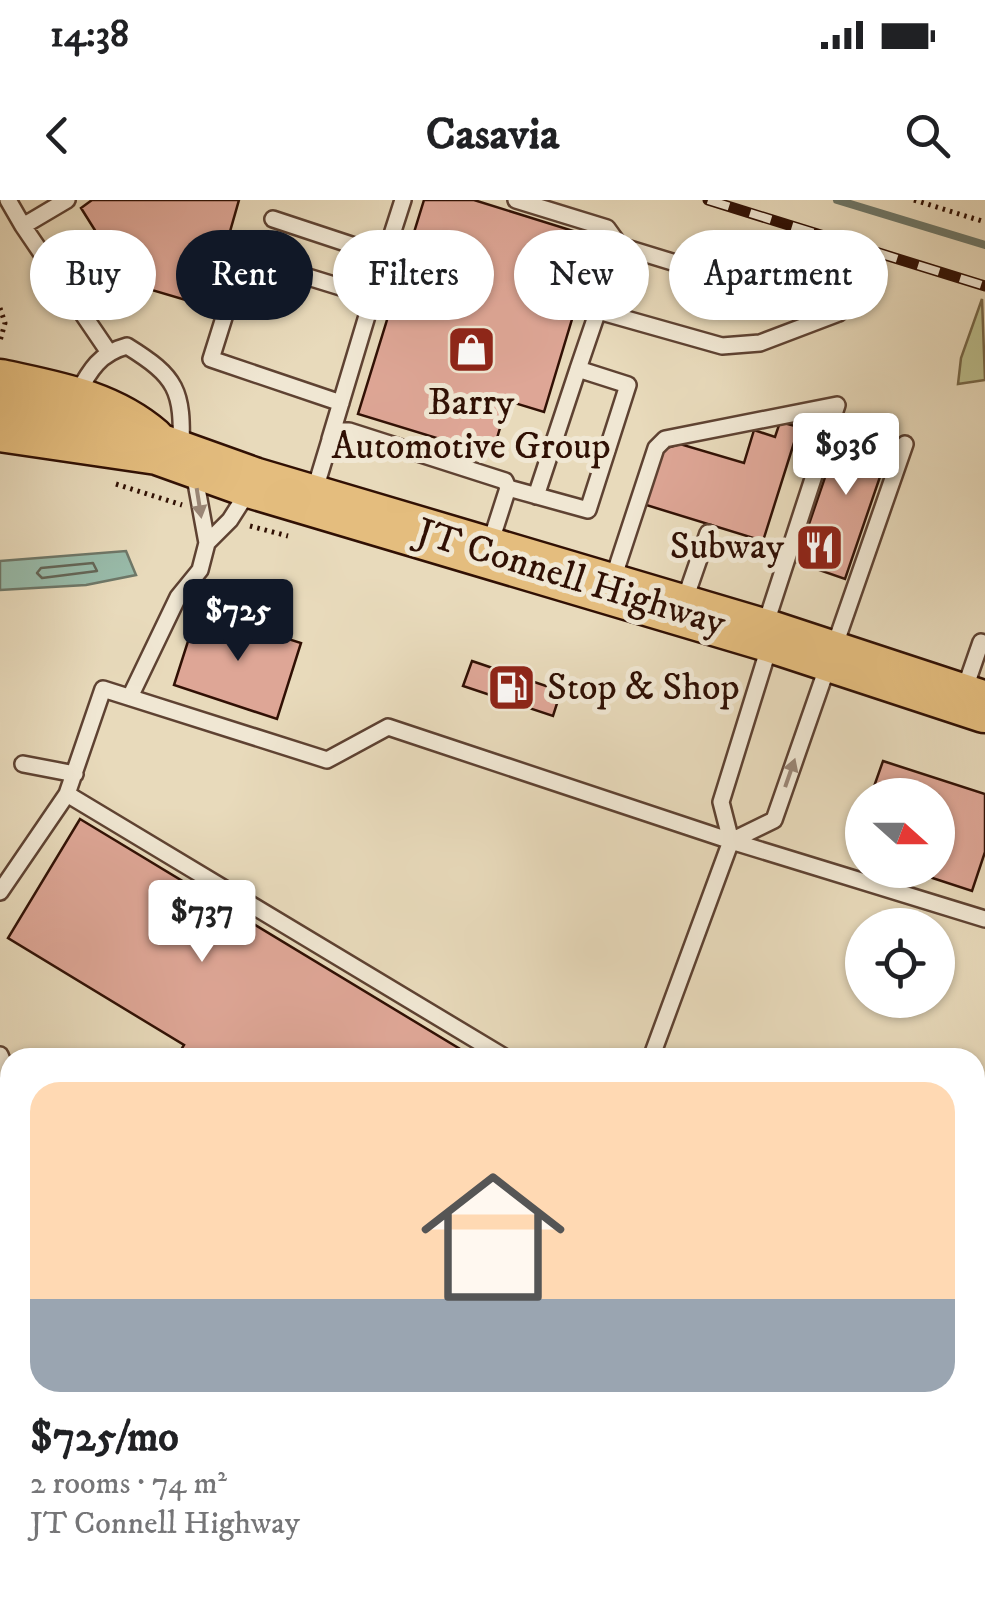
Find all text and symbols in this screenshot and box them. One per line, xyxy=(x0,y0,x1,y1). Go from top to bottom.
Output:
text: 14:38 xyxy=(50,11,129,59)
text: Casavia xyxy=(426,107,559,163)
icon: back xyxy=(30,108,85,163)
icon: search xyxy=(900,108,955,163)
chip: Buy xyxy=(30,230,156,320)
chip: Rent xyxy=(176,230,313,320)
chip: Filters xyxy=(333,230,494,320)
chip: New xyxy=(514,230,649,320)
chip: Apartment xyxy=(669,230,888,320)
shop icon: Barry Automotive Group xyxy=(445,323,497,375)
place label: Barry Automotive Group xyxy=(331,379,611,471)
pin: $936 xyxy=(787,413,905,498)
text: $936 xyxy=(815,425,877,465)
one-way arrow xyxy=(192,487,207,519)
street label: JT Connell Highway xyxy=(408,507,732,648)
restaurant icon: Subway xyxy=(793,521,845,573)
place label: Subway xyxy=(670,523,785,571)
pin: $725 xyxy=(179,579,297,664)
text: $725 xyxy=(205,591,271,631)
fuel station icon: Stop & Shop xyxy=(486,662,538,714)
place label: Stop & Shop xyxy=(547,664,739,712)
one-way arrow xyxy=(783,758,798,788)
north arrow xyxy=(845,778,955,888)
map controls xyxy=(845,778,955,1018)
pin: $737 xyxy=(143,880,261,965)
text: $737 xyxy=(170,892,234,932)
button: locate xyxy=(845,908,955,1018)
icon: home xyxy=(403,1147,583,1327)
text: $725/mo xyxy=(30,1412,179,1464)
text: 2 rooms · 74 m² xyxy=(30,1464,227,1504)
text: JT Connell Highway xyxy=(30,1504,300,1544)

